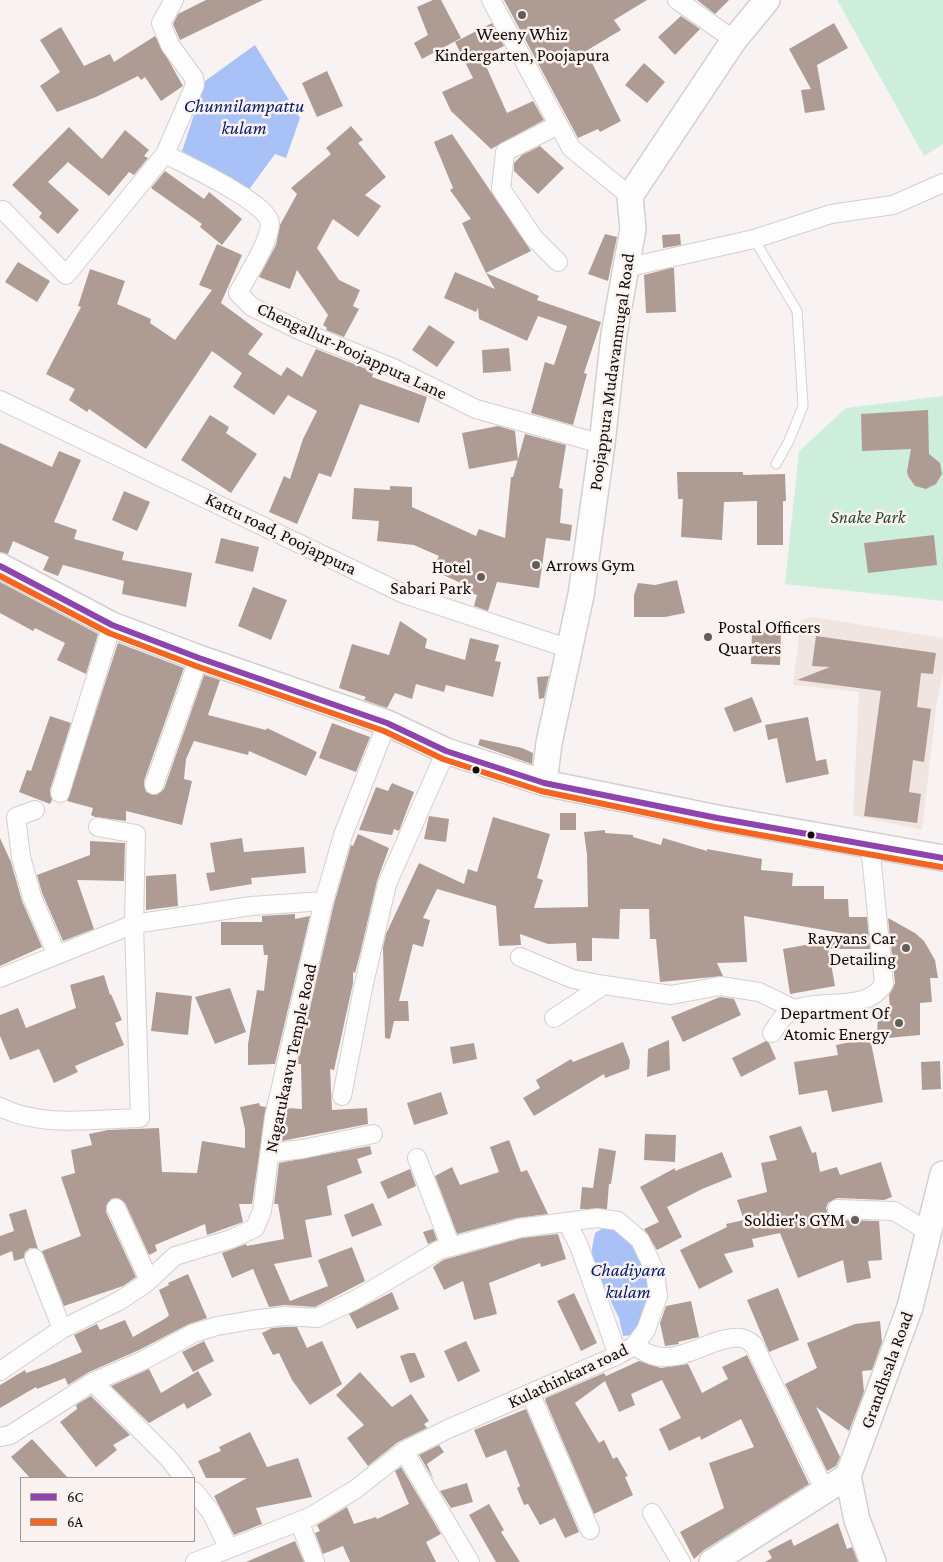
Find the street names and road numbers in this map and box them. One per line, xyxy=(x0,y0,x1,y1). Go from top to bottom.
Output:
street label: Poojappura Mudavanmugal Road xyxy=(585,252,639,492)
street label: Chengallur-Poojappura Lane xyxy=(254,297,450,405)
street label: Kattu road, Poojappura xyxy=(202,488,360,580)
street label: Nagarukaavu Temple Road xyxy=(260,962,322,1154)
street label: Grandhsala Road xyxy=(856,1309,918,1431)
street label: Kulathinkara road xyxy=(505,1339,631,1413)

